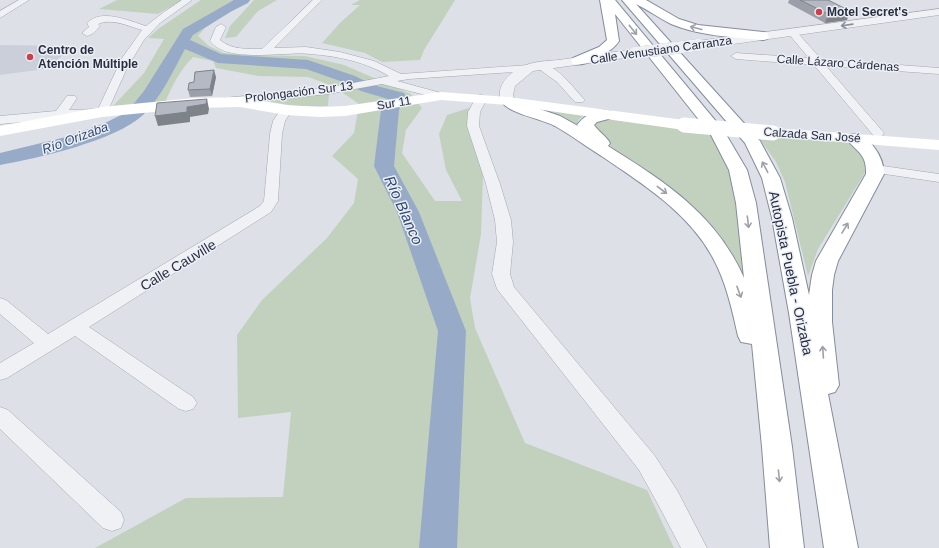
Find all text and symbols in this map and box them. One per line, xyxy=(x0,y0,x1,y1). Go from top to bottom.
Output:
place label: Motel Secret's xyxy=(827,5,908,19)
marker: Motel Secret's xyxy=(814,7,824,17)
one-way arrow xyxy=(841,21,854,29)
one-way arrow xyxy=(690,24,703,31)
one-way arrow xyxy=(629,25,638,36)
street label: Calle Venustiano Carranza xyxy=(589,33,733,67)
place label: Centro de Atención Múltiple xyxy=(38,43,138,71)
marker: Centro de Atención Múltiple xyxy=(25,52,35,62)
street label: Calle Lázaro Cárdenas xyxy=(776,52,900,74)
street label: Prolongación Sur 13 xyxy=(244,78,354,106)
street label: Sur 11 xyxy=(376,93,412,113)
water label: Río Orizaba xyxy=(40,119,110,157)
street label: Calzada San José xyxy=(763,125,861,145)
one-way arrow xyxy=(761,161,769,173)
water label: Río Blanco xyxy=(381,173,427,247)
one-way arrow xyxy=(656,185,667,194)
street label: Autopista Puebla - Orizaba xyxy=(766,190,816,357)
one-way arrow xyxy=(745,215,752,228)
one-way arrow xyxy=(842,222,850,234)
street label: Calle Cauville xyxy=(137,236,219,294)
one-way arrow xyxy=(736,285,743,298)
one-way arrow xyxy=(820,346,827,359)
one-way arrow xyxy=(776,469,783,482)

